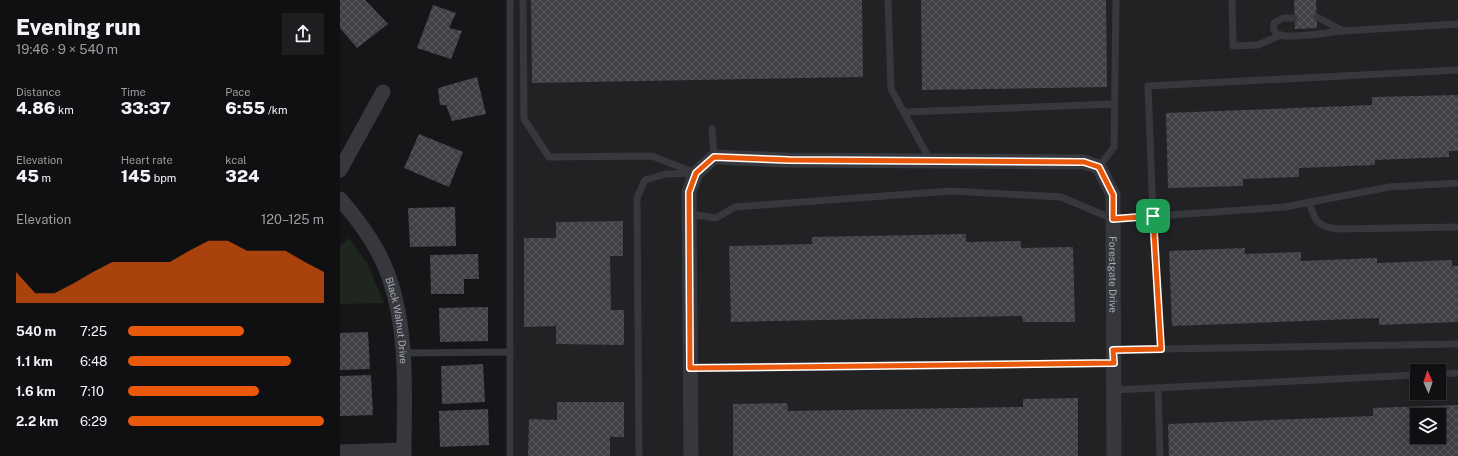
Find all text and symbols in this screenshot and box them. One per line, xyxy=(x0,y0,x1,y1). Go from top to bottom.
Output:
button: share xyxy=(282,13,324,55)
text: Evening run xyxy=(16,14,141,40)
text: 19:46 · 9 × 540 m xyxy=(16,42,118,57)
text: Distance xyxy=(16,86,61,98)
text: Time xyxy=(121,86,146,98)
text: Pace xyxy=(225,86,250,98)
text: 4.86 xyxy=(16,98,55,118)
text: 33:37 xyxy=(121,98,171,118)
text: 6:55 xyxy=(225,98,265,118)
text: km xyxy=(55,104,74,116)
text: /km xyxy=(265,104,288,116)
text: Elevation xyxy=(16,154,63,166)
text: Heart rate xyxy=(121,154,173,166)
text: kcal xyxy=(225,154,247,166)
text: 45 xyxy=(16,166,39,186)
text: 145 xyxy=(121,166,151,186)
text: 324 xyxy=(225,166,259,186)
text: m xyxy=(39,172,51,184)
text: bpm xyxy=(151,172,176,184)
pin xyxy=(1136,199,1170,233)
icon: arrive xyxy=(1142,205,1164,227)
text: Elevation xyxy=(16,212,71,227)
text: 120–125 m xyxy=(261,212,324,227)
street label: Forestgate Drive xyxy=(1107,236,1119,313)
street label: Black Walnut Drive xyxy=(383,275,410,364)
text: 540 m xyxy=(16,324,56,339)
text: 7:25 xyxy=(80,324,107,339)
text: 1.1 km xyxy=(16,354,53,369)
text: 6:48 xyxy=(80,354,108,369)
north arrow xyxy=(1410,364,1446,400)
map controls xyxy=(1410,364,1446,444)
text: 1.6 km xyxy=(16,384,56,399)
text: 7:10 xyxy=(80,384,104,399)
button: layers xyxy=(1410,408,1446,444)
text: 2.2 km xyxy=(16,414,58,429)
text: 6:29 xyxy=(80,414,107,429)

